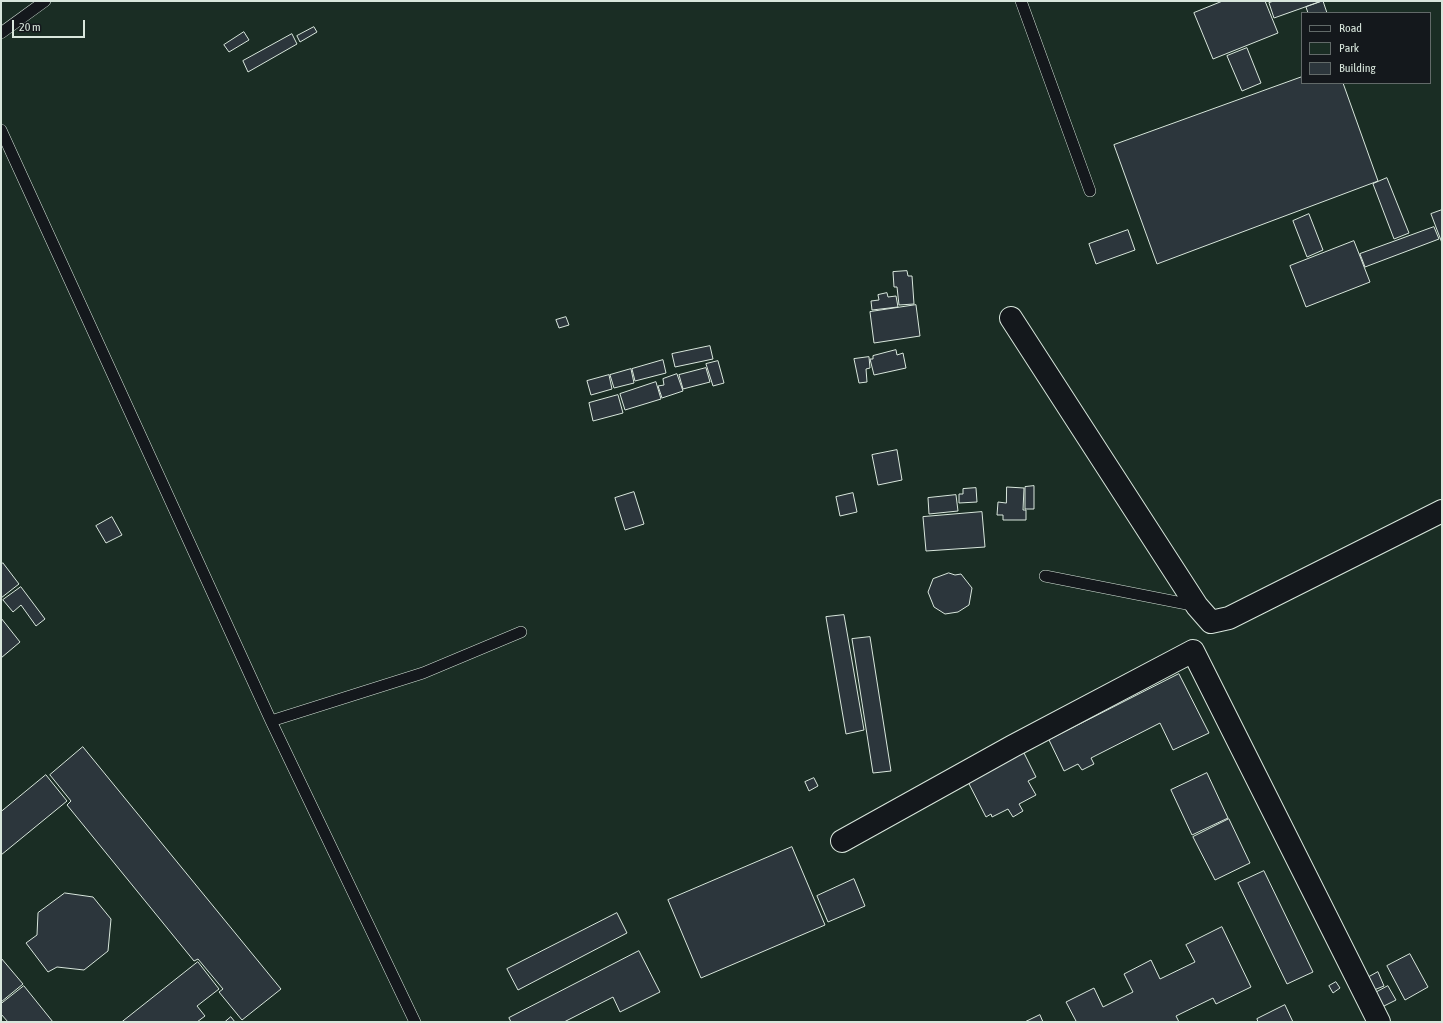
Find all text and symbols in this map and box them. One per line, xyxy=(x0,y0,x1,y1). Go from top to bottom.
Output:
scale bar xyxy=(14,12,87,38)
legend xyxy=(1301,12,1431,84)
text: 20 m xyxy=(19,20,41,34)
text: Road xyxy=(1339,21,1362,35)
text: Park xyxy=(1339,41,1359,55)
text: Building xyxy=(1339,61,1376,75)

